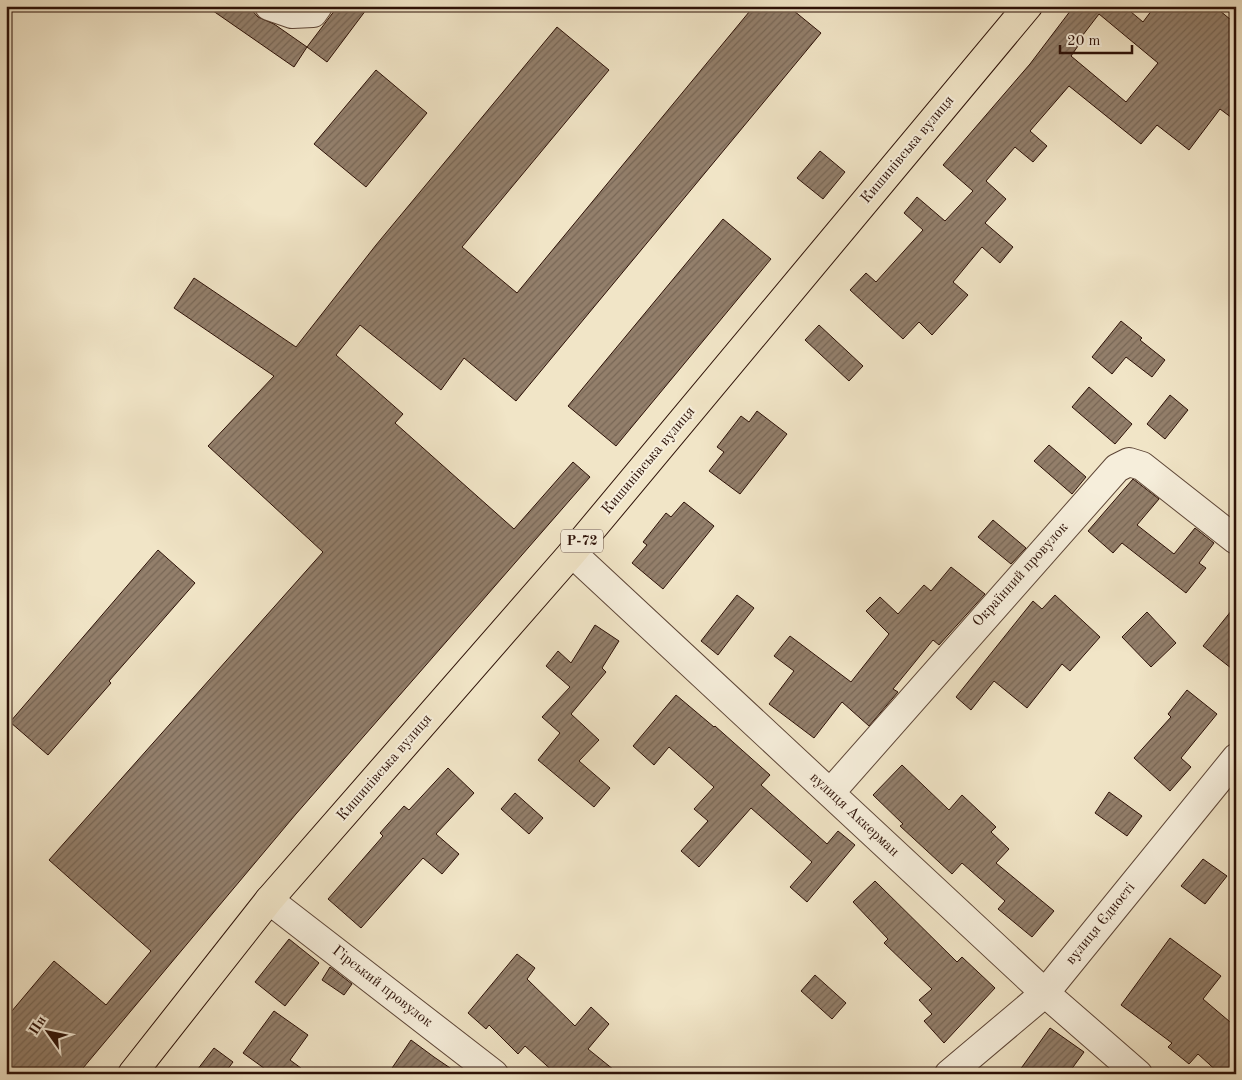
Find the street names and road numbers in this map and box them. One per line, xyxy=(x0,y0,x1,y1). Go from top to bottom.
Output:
street label: Кишинівська вулиця xyxy=(859,93,958,207)
street label: Кишинівська вулиця xyxy=(600,404,699,518)
street label: Окраїнний провулок xyxy=(970,520,1072,630)
road number: Р-72 xyxy=(561,530,603,552)
street label: Кишинівська вулиця xyxy=(335,712,435,824)
street label: вулиця Аккерман xyxy=(807,770,901,860)
street label: вулиця Єдності xyxy=(1064,880,1138,968)
street label: Гірський провулок xyxy=(329,943,435,1031)

